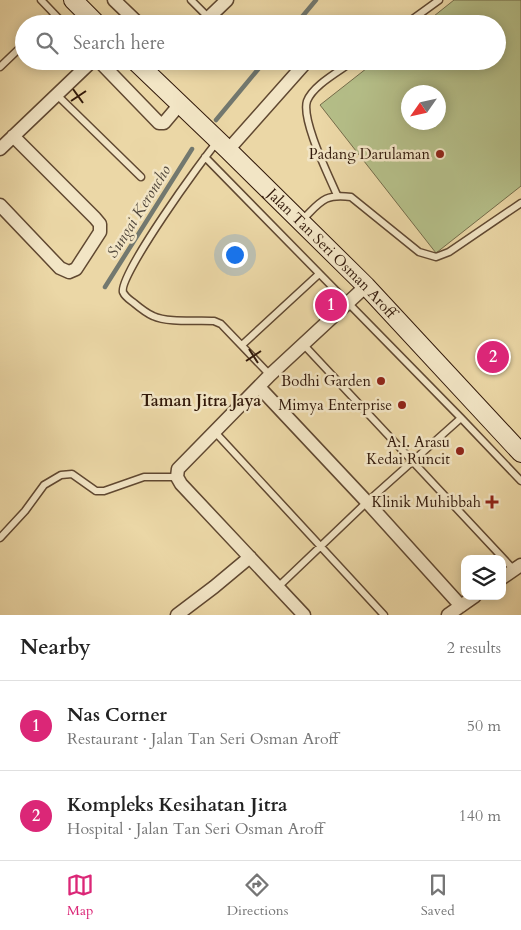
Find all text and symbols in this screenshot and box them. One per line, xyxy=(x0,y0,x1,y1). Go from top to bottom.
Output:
search box xyxy=(15,15,506,70)
icon: search xyxy=(33,29,61,57)
text: Search here xyxy=(73,30,165,56)
north arrow xyxy=(401,85,446,130)
place label: Padang Darulaman xyxy=(309,144,430,164)
marker: Padang Darulaman xyxy=(434,148,446,160)
water label: Sungai Keroncho xyxy=(101,160,177,262)
street label: Jalan Tan Seri Osman Aroff xyxy=(261,183,403,325)
your location xyxy=(222,242,248,268)
pin: 1 xyxy=(315,286,347,324)
pin: 2 xyxy=(477,338,509,376)
place label: Bodhi Garden xyxy=(281,371,371,391)
marker: Bodhi Garden xyxy=(375,375,387,387)
district label: Taman Jitra Jaya xyxy=(141,390,261,412)
place label: Mimya Enterprise xyxy=(278,395,392,415)
marker: Mimya Enterprise xyxy=(396,399,408,411)
place label: A.I. Arasu Kedai Runcit xyxy=(366,432,450,469)
marker: A.I. Arasu Kedai Runcit xyxy=(454,445,466,457)
place label: Klinik Muhibbah xyxy=(371,492,482,512)
marker: Klinik Muhibbah xyxy=(485,495,499,509)
map controls xyxy=(461,555,506,600)
button: layers xyxy=(461,555,506,600)
text: Nearby xyxy=(20,633,91,662)
text: 2 results xyxy=(447,637,501,659)
text: Nas Corner xyxy=(67,702,167,728)
text: 1 xyxy=(32,715,40,737)
text: 50 m xyxy=(467,715,501,737)
text: Restaurant · Jalan Tan Seri Osman Aroff xyxy=(67,728,338,750)
text: Kompleks Kesihatan Jitra xyxy=(67,792,288,818)
text: 2 xyxy=(32,805,40,827)
text: 140 m xyxy=(459,805,501,827)
text: Hospital · Jalan Tan Seri Osman Aroff xyxy=(67,818,323,840)
tab: Map xyxy=(66,871,94,920)
tab: Directions xyxy=(227,871,288,920)
tab: Saved xyxy=(421,871,455,920)

